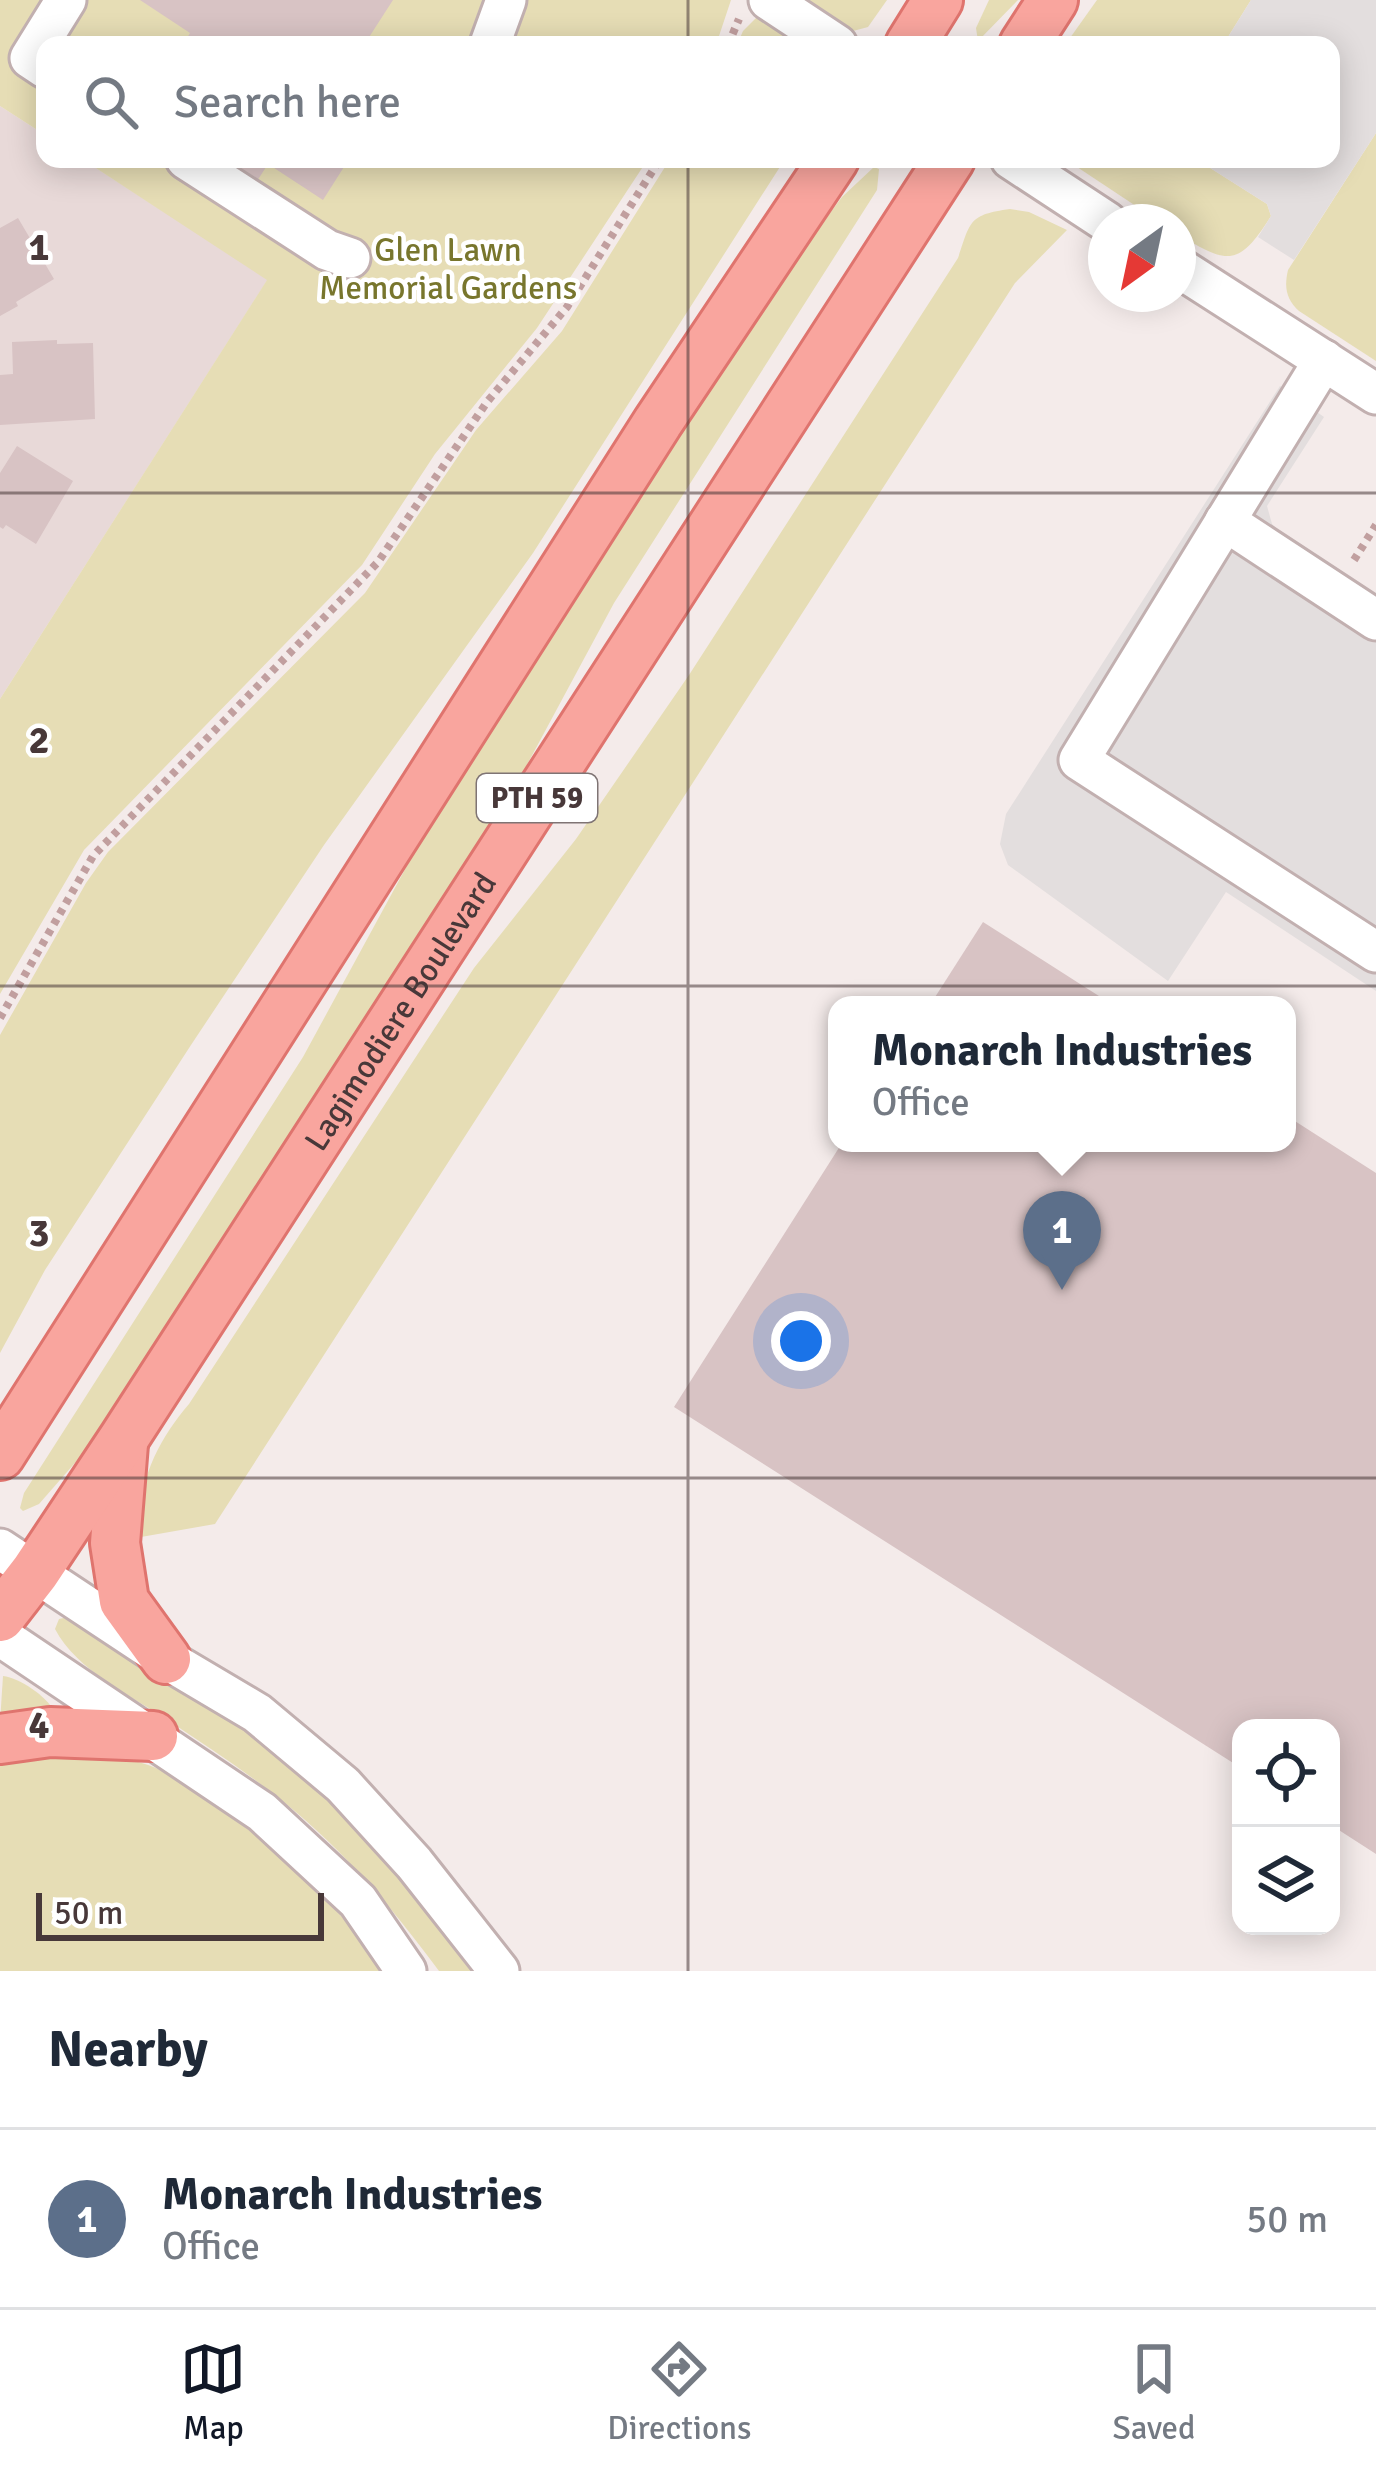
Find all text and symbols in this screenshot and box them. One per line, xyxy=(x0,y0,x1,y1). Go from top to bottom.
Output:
search box xyxy=(36,36,1340,168)
icon: search xyxy=(78,69,144,135)
text: Search here xyxy=(174,75,401,130)
north arrow xyxy=(1088,204,1196,312)
text: 1 xyxy=(28,223,50,271)
park label: Glen Lawn Memorial Gardens xyxy=(319,230,577,309)
text: 2 xyxy=(28,716,50,764)
road number: PTH 59 xyxy=(477,774,597,822)
street label: Lagimodiere Boulevard xyxy=(296,865,506,1159)
popup xyxy=(828,996,1296,1152)
text: Monarch Industries xyxy=(872,1023,1252,1078)
text: Office xyxy=(872,1078,970,1126)
pin: 1 xyxy=(1023,1191,1101,1290)
text: 3 xyxy=(28,1209,50,1257)
your location xyxy=(771,1311,831,1371)
text: 4 xyxy=(28,1701,50,1749)
map controls xyxy=(1232,1719,1340,1935)
button: locate xyxy=(1232,1719,1340,1827)
button: layers xyxy=(1232,1827,1340,1935)
scale bar xyxy=(36,1887,324,1940)
text: 50 m xyxy=(54,1893,123,1934)
text: Nearby xyxy=(48,2018,208,2081)
text: Monarch Industries xyxy=(162,2167,543,2222)
text: 1 xyxy=(76,2195,98,2243)
text: 50 m xyxy=(1246,2195,1328,2243)
text: Office xyxy=(162,2222,260,2270)
tab: Map xyxy=(180,2336,246,2449)
tab: Directions xyxy=(607,2336,752,2449)
tab: Saved xyxy=(1112,2336,1196,2449)

